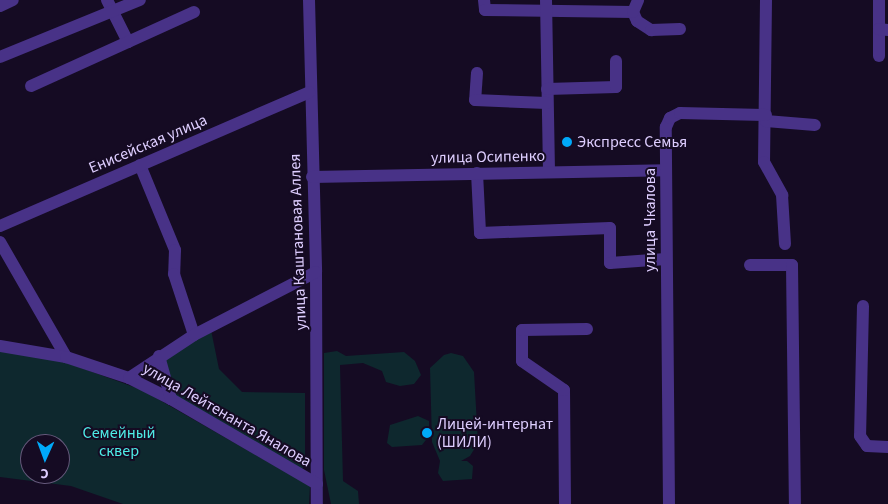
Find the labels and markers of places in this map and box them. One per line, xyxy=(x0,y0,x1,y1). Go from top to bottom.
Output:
place label: Экспресс Семья xyxy=(577,132,687,152)
marker: Экспресс Семья xyxy=(561,136,573,148)
place label: Лицей-интернат (ШИЛИ) xyxy=(437,414,553,452)
marker: Лицей-интернат (ШИЛИ) xyxy=(421,427,433,439)

